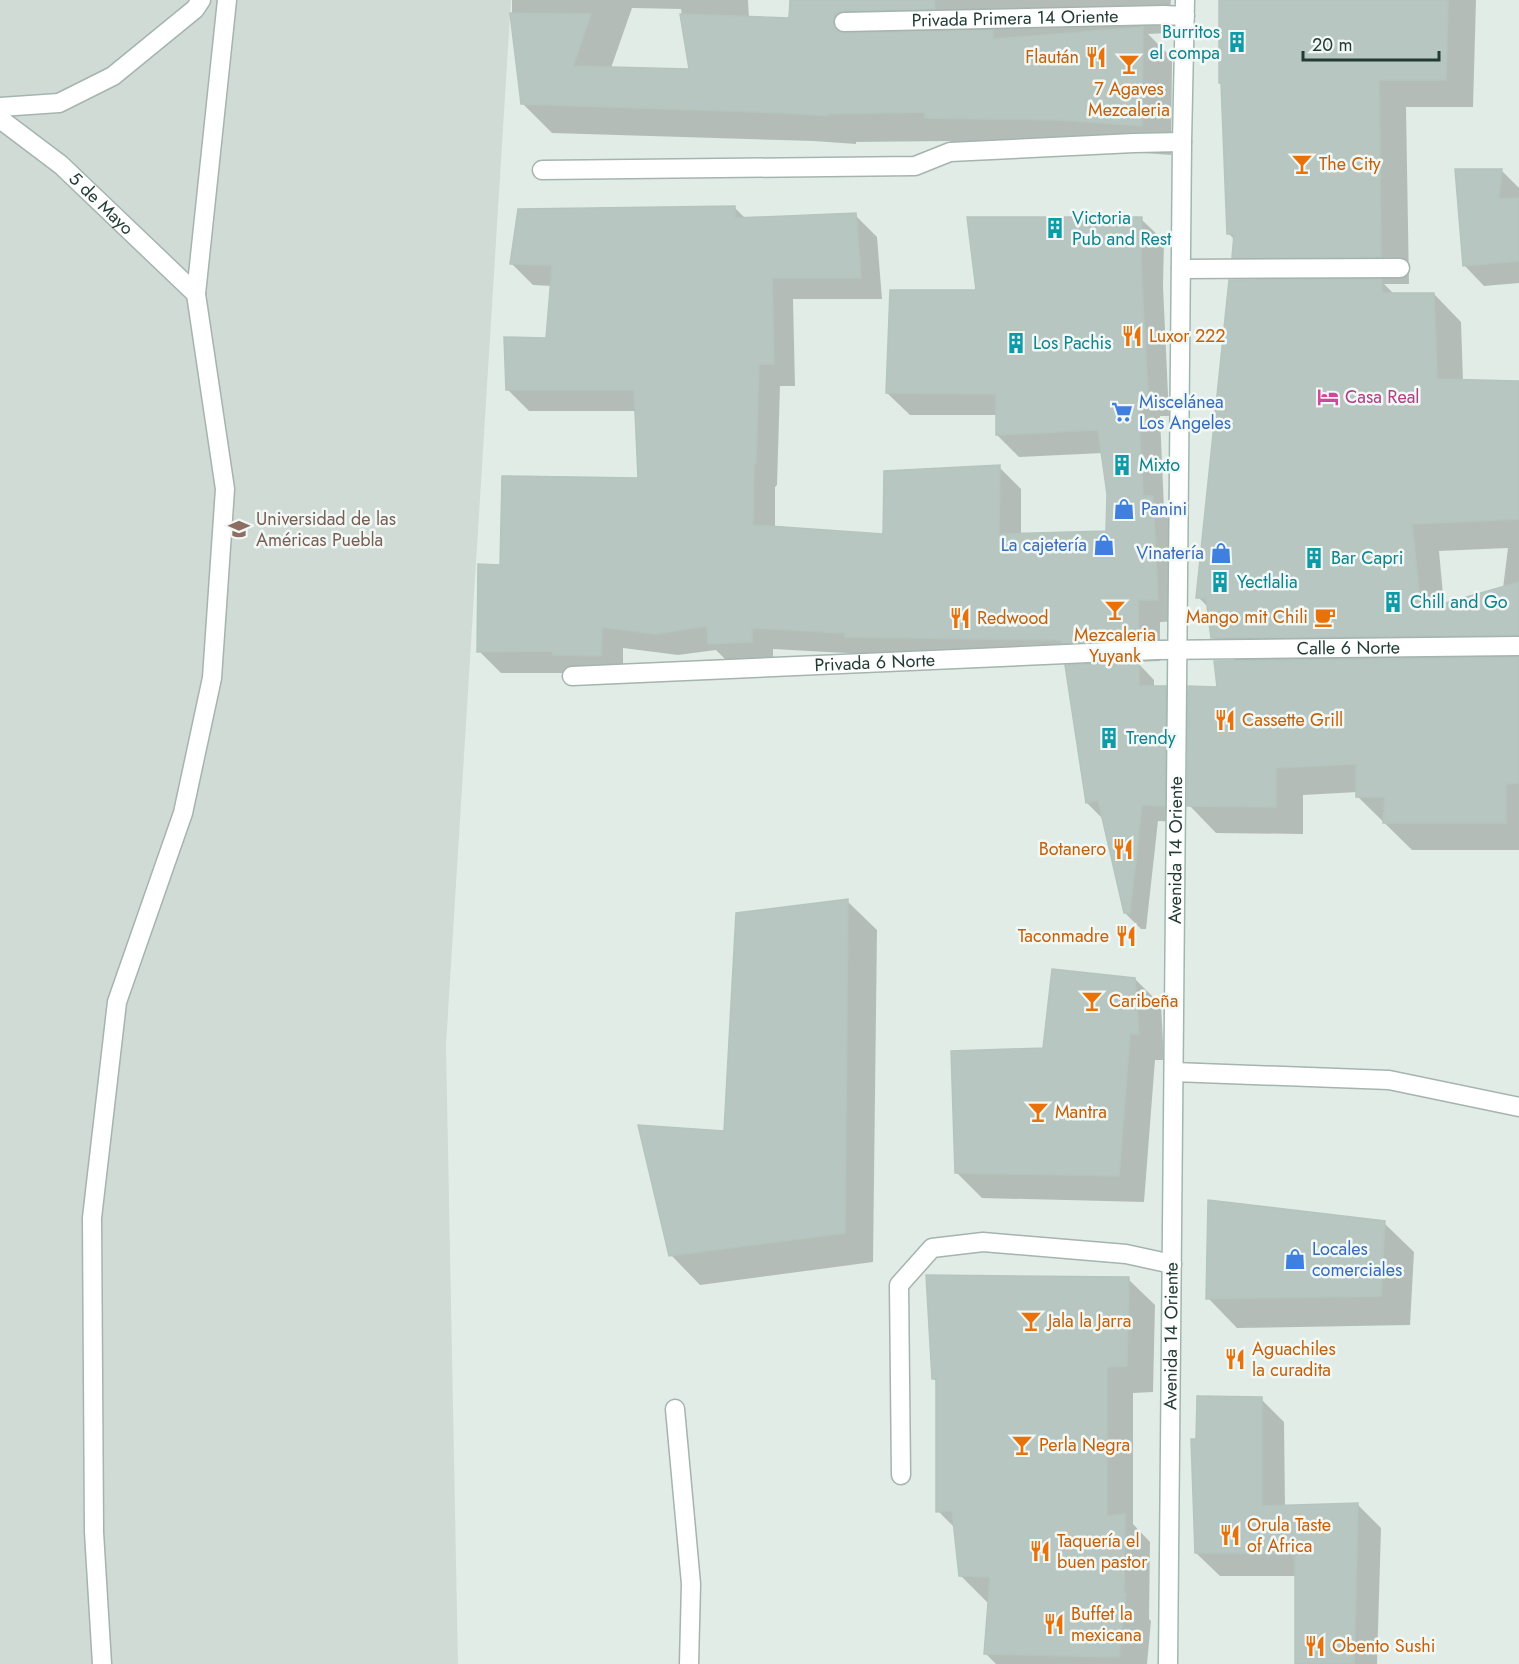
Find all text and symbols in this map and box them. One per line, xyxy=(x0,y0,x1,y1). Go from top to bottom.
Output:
street label: Privada Primera 14 Oriente xyxy=(911,3,1119,34)
place label: Burritos el compa xyxy=(1150,19,1220,66)
scale bar xyxy=(1303,24,1440,62)
building icon: Burritos el compa xyxy=(1225,30,1249,54)
text: 20 m xyxy=(1312,32,1352,58)
place label: Flaután xyxy=(1025,44,1079,70)
restaurant icon: Flaután xyxy=(1084,45,1108,69)
bar icon: 7 Agaves Mezcaleria xyxy=(1117,52,1141,76)
place label: 7 Agaves Mezcaleria xyxy=(1088,76,1170,123)
place label: The City xyxy=(1319,151,1381,177)
bar icon: The City xyxy=(1290,152,1314,176)
street label: 5 de Mayo xyxy=(63,166,140,241)
place label: Victoria Pub and Rest xyxy=(1072,205,1172,252)
building icon: Victoria Pub and Rest xyxy=(1043,216,1067,240)
place label: Luxor 222 xyxy=(1149,323,1226,349)
restaurant icon: Luxor 222 xyxy=(1120,324,1144,348)
place label: Los Pachis xyxy=(1033,330,1112,356)
building icon: Los Pachis xyxy=(1004,331,1028,355)
place label: Casa Real xyxy=(1345,384,1419,410)
hotel icon: Casa Real xyxy=(1316,385,1340,409)
place label: Miscelánea Los Angeles xyxy=(1139,389,1231,436)
supermarket icon: Miscelánea Los Angeles xyxy=(1110,400,1134,424)
place label: Mixto xyxy=(1139,452,1180,478)
building icon: Mixto xyxy=(1110,453,1134,477)
place label: Panini xyxy=(1141,496,1187,522)
shop icon: Panini xyxy=(1112,497,1136,521)
place label: Universidad de las Américas Puebla xyxy=(256,506,396,553)
school or university icon: Universidad de las Américas Puebla xyxy=(227,517,251,541)
place label: La cajetería xyxy=(1001,532,1087,558)
shop icon: La cajetería xyxy=(1092,533,1116,557)
place label: Vinatería xyxy=(1136,540,1204,566)
shop icon: Vinatería xyxy=(1209,541,1233,565)
place label: Bar Capri xyxy=(1331,545,1403,571)
building icon: Bar Capri xyxy=(1302,546,1326,570)
place label: Yectlalia xyxy=(1237,569,1298,595)
building icon: Yectlalia xyxy=(1208,570,1232,594)
place label: Chill and Go xyxy=(1410,589,1508,615)
building icon: Chill and Go xyxy=(1381,590,1405,614)
bar icon: Mezcaleria Yuyank xyxy=(1103,598,1127,622)
place label: Mango mit Chili xyxy=(1186,604,1308,630)
place label: Redwood xyxy=(977,605,1049,631)
cafe icon: Mango mit Chili xyxy=(1313,605,1337,629)
restaurant icon: Redwood xyxy=(948,606,972,630)
place label: Mezcaleria Yuyank xyxy=(1074,622,1156,669)
street label: Calle 6 Norte xyxy=(1297,634,1400,661)
street label: Privada 6 Norte xyxy=(814,647,936,678)
place label: Cassette Grill xyxy=(1242,707,1343,733)
restaurant icon: Cassette Grill xyxy=(1213,708,1237,732)
place label: Trendy xyxy=(1126,725,1176,751)
building icon: Trendy xyxy=(1097,726,1121,750)
street label: Avenida 14 Oriente xyxy=(1162,776,1189,924)
place label: Botanero xyxy=(1039,836,1106,862)
restaurant icon: Botanero xyxy=(1111,837,1135,861)
place label: Taconmadre xyxy=(1018,923,1109,949)
restaurant icon: Taconmadre xyxy=(1114,924,1138,948)
place label: Caribeña xyxy=(1109,988,1178,1014)
bar icon: Caribeña xyxy=(1080,989,1104,1013)
place label: Mantra xyxy=(1055,1099,1107,1125)
bar icon: Mantra xyxy=(1026,1100,1050,1124)
place label: Locales comerciales xyxy=(1312,1236,1402,1283)
shop icon: Locales comerciales xyxy=(1283,1247,1307,1271)
street label: Avenida 14 Oriente xyxy=(1157,1262,1185,1410)
place label: Jala la Jarra xyxy=(1046,1308,1131,1334)
bar icon: Jala la Jarra xyxy=(1019,1309,1043,1333)
place label: Aguachiles la curadita xyxy=(1252,1336,1336,1383)
restaurant icon: Aguachiles la curadita xyxy=(1223,1347,1247,1371)
place label: Perla Negra xyxy=(1039,1432,1130,1458)
bar icon: Perla Negra xyxy=(1010,1433,1034,1457)
place label: Orula Taste of Africa xyxy=(1247,1512,1331,1559)
restaurant icon: Orula Taste of Africa xyxy=(1218,1523,1242,1547)
place label: Taquería el buen pastor xyxy=(1057,1528,1148,1575)
restaurant icon: Taquería el buen pastor xyxy=(1028,1539,1052,1563)
place label: Buffet la mexicana xyxy=(1071,1601,1142,1648)
restaurant icon: Buffet la mexicana xyxy=(1042,1612,1066,1636)
place label: Obento Sushi xyxy=(1332,1633,1435,1659)
restaurant icon: Obento Sushi xyxy=(1303,1634,1327,1658)

